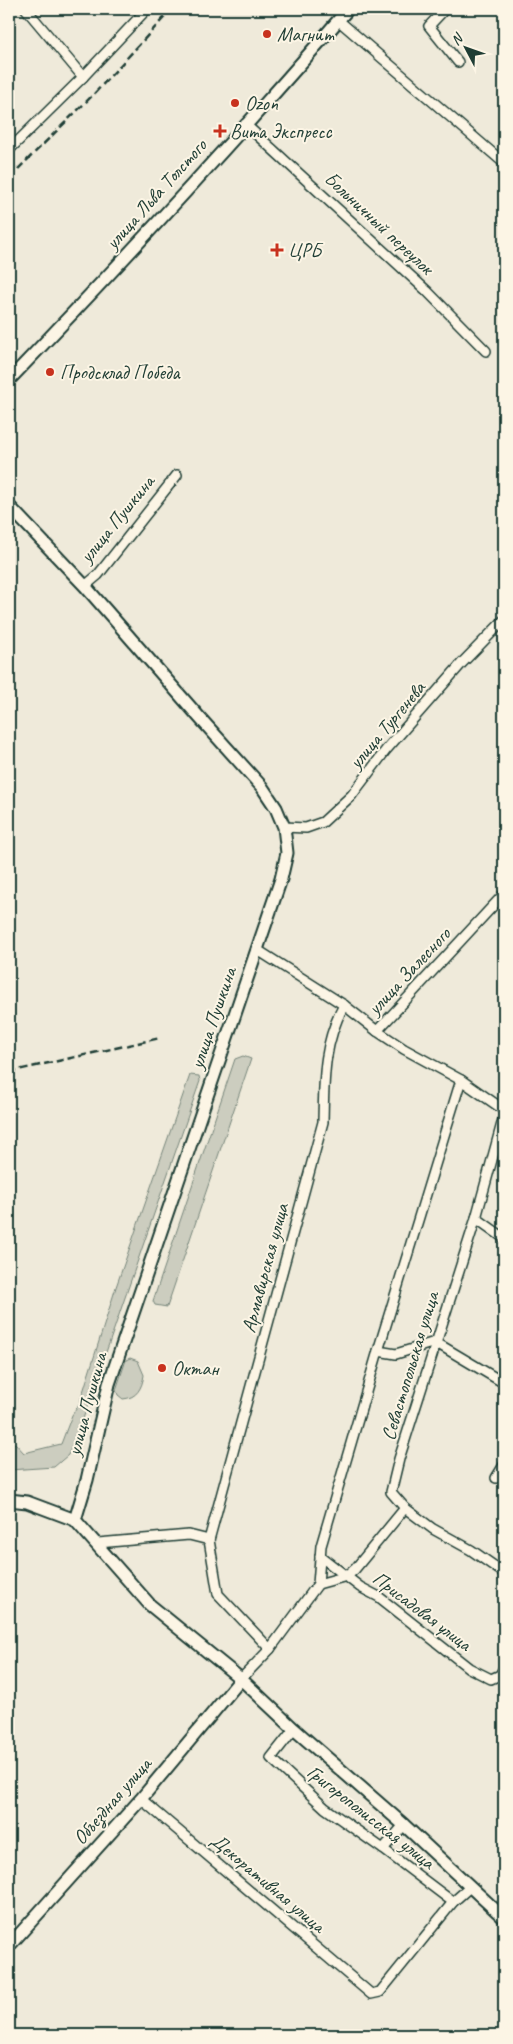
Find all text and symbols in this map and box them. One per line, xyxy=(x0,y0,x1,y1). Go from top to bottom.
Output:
place label: Магнит xyxy=(277,22,335,47)
north arrow xyxy=(440,22,490,72)
marker: Магнит xyxy=(261,28,273,40)
text: N xyxy=(447,29,467,49)
place label: Ozon xyxy=(245,91,279,116)
marker: Ozon xyxy=(229,97,241,109)
place label: Вита Экспресс xyxy=(230,119,332,144)
marker: Вита Экспресс xyxy=(214,125,226,137)
street label: улица Льва Толстого xyxy=(99,133,213,255)
street label: Больничный переулок xyxy=(319,166,440,281)
place label: ЦРБ xyxy=(288,238,323,263)
marker: ЦРБ xyxy=(270,243,284,257)
place label: Продсклад Победа xyxy=(60,360,181,385)
marker: Продсклад Победа xyxy=(44,366,56,378)
street label: улица Пушкина xyxy=(73,469,161,569)
street label: улица Тургенева xyxy=(343,675,432,775)
street label: улица Залесного xyxy=(361,921,457,1021)
street label: улица Пушкина xyxy=(184,962,243,1073)
street label: Армавирская улица xyxy=(236,1200,295,1335)
street label: Севастопольская улица xyxy=(376,1287,445,1443)
street label: улица Пушкина xyxy=(61,1348,113,1459)
place label: Октан xyxy=(172,1356,220,1381)
marker: Октан xyxy=(156,1362,168,1374)
street label: Присадовая улица xyxy=(368,1566,478,1658)
street label: Объездная улица xyxy=(67,1751,159,1850)
street label: Григорополисская улица xyxy=(302,1759,441,1875)
street label: Декоративная улица xyxy=(206,1828,332,1939)

